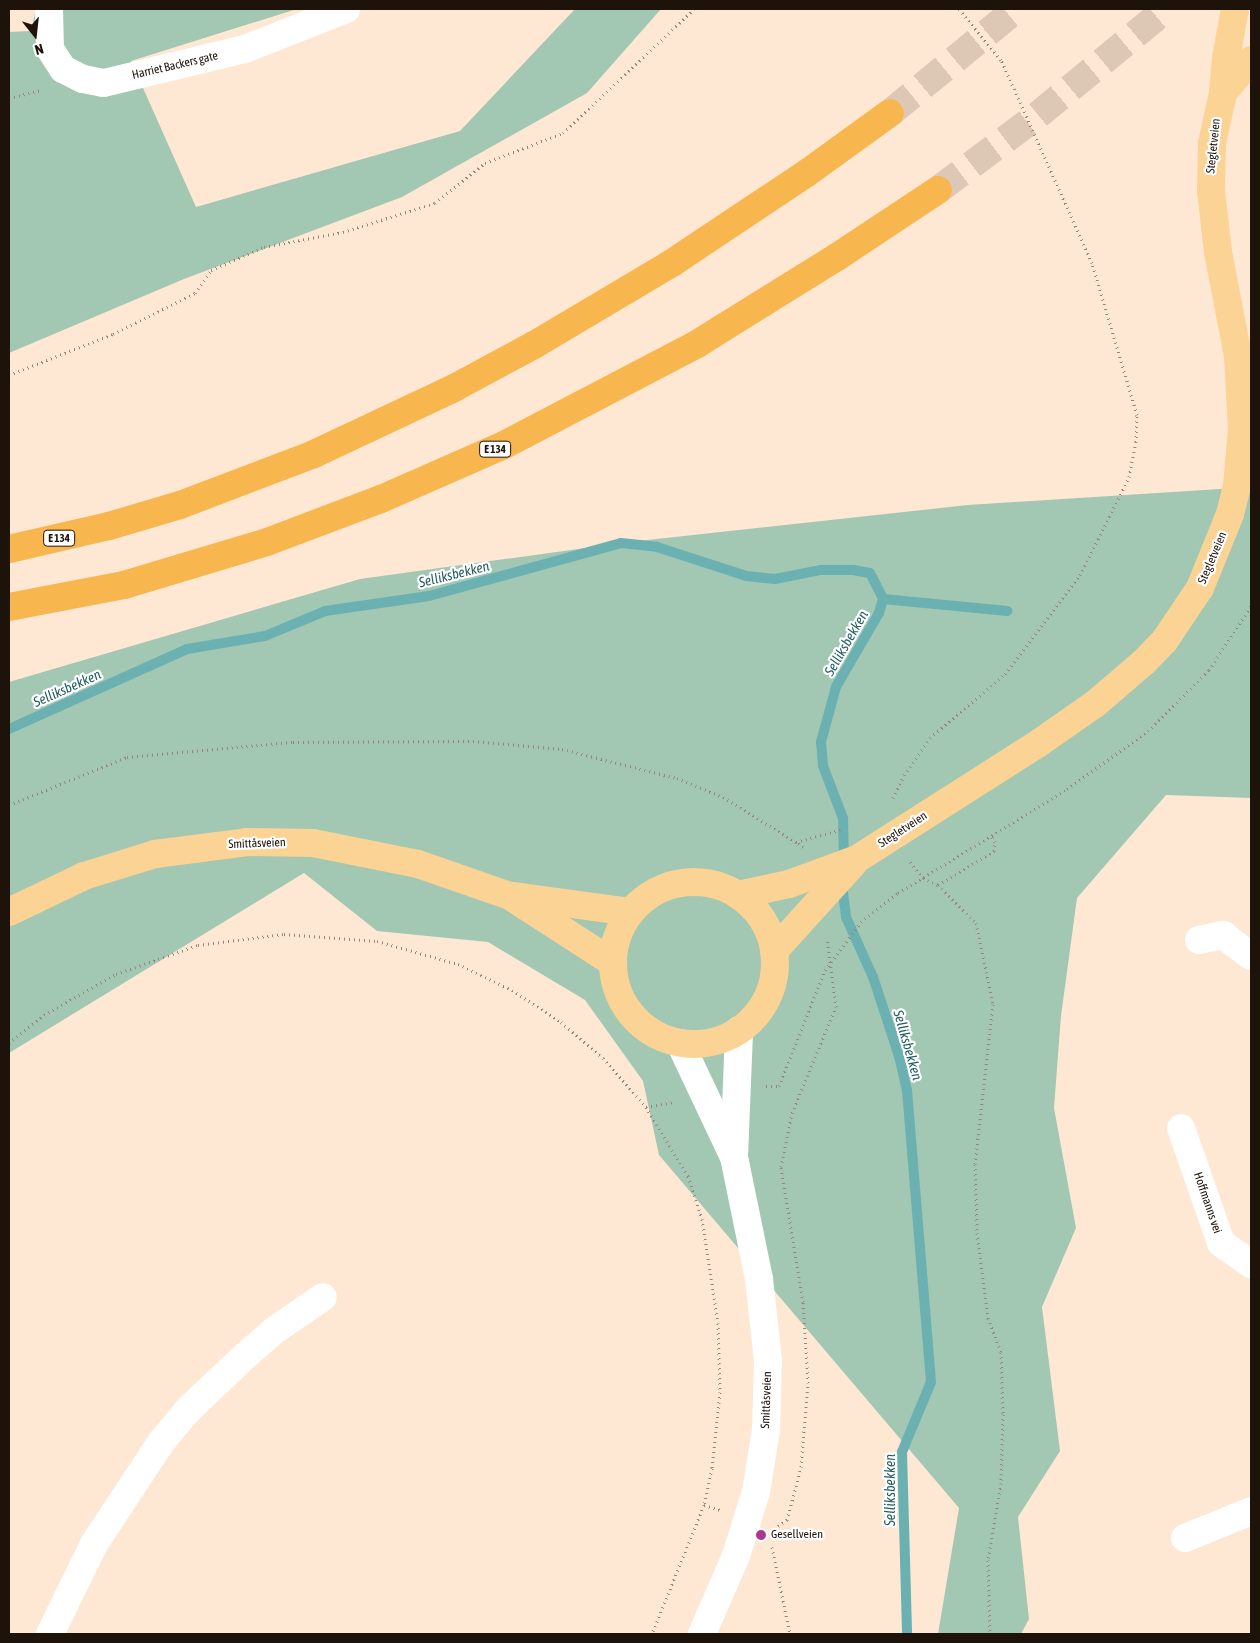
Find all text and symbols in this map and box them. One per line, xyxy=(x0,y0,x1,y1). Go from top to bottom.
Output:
north arrow xyxy=(10,10,60,60)
text: N xyxy=(33,41,45,58)
street label: Harriet Backers gate xyxy=(131,49,219,83)
street label: Stegletveien xyxy=(1204,118,1224,174)
road number: E 134 xyxy=(479,440,511,458)
road number: E 134 xyxy=(43,530,75,546)
street label: Stegletveien xyxy=(1196,530,1230,586)
water label: Selliksbekken xyxy=(417,557,491,591)
water label: Selliksbekken xyxy=(821,608,871,678)
water label: Selliksbekken xyxy=(31,666,103,710)
street label: Stegletveien xyxy=(876,809,930,851)
street label: Smittåsveien xyxy=(228,836,286,852)
water label: Selliksbekken xyxy=(890,1008,926,1082)
street label: Hoffmanns vei xyxy=(1190,1170,1224,1236)
street label: Smittåsveien xyxy=(759,1371,775,1429)
water label: Selliksbekken xyxy=(882,1454,898,1526)
place label: Gesellveien xyxy=(771,1528,823,1542)
marker: Gesellveien xyxy=(755,1529,767,1541)

